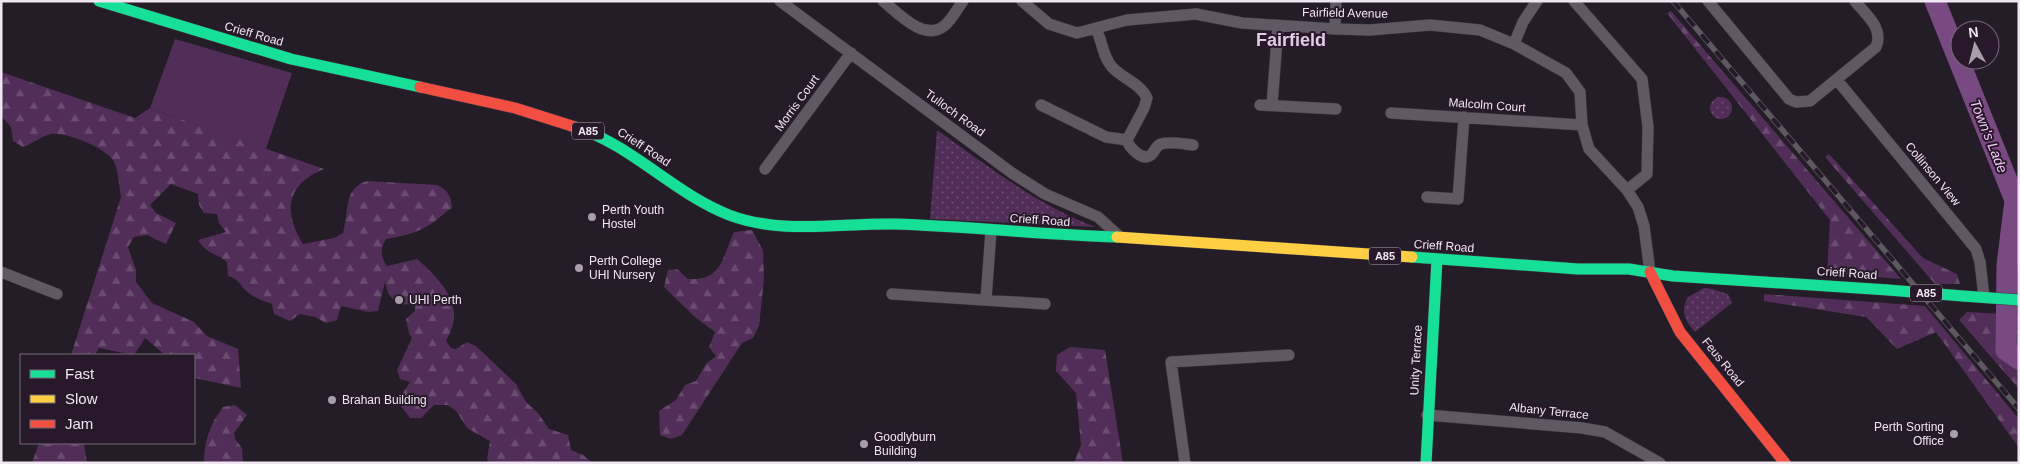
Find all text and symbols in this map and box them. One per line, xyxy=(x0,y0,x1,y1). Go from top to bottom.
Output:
street label: Fairfield Avenue xyxy=(1302,5,1388,21)
street label: Crieff Road xyxy=(223,19,285,49)
north arrow xyxy=(1950,20,2000,70)
text: N xyxy=(1967,24,1979,41)
district label: Fairfield xyxy=(1256,30,1326,50)
street label: Morris Court xyxy=(772,72,822,134)
street label: Tulloch Road xyxy=(922,87,988,139)
street label: Malcolm Court xyxy=(1448,95,1527,115)
water label: Town's Lade xyxy=(1967,97,2011,175)
road number: A85 xyxy=(572,122,604,140)
street label: Crieff Road xyxy=(615,125,673,169)
street label: Collinson View xyxy=(1902,139,1964,209)
place label: Perth Youth Hostel xyxy=(602,203,664,231)
marker: Perth Youth Hostel xyxy=(586,211,598,223)
street label: Crieff Road xyxy=(1009,211,1071,229)
street label: Crieff Road xyxy=(1413,237,1475,255)
road number: A85 xyxy=(1369,248,1401,264)
place label: Perth College UHI Nursery xyxy=(589,254,662,282)
marker: Perth College UHI Nursery xyxy=(573,262,585,274)
street label: Crieff Road xyxy=(1816,264,1878,282)
road number: A85 xyxy=(1910,284,1942,302)
place label: UHI Perth xyxy=(409,293,462,307)
marker: UHI Perth xyxy=(393,294,405,306)
street label: Unity Terrace xyxy=(1407,324,1425,396)
street label: Feus Road xyxy=(1699,335,1747,389)
legend xyxy=(20,354,195,444)
text: Fast xyxy=(65,365,95,382)
text: Slow xyxy=(65,390,98,407)
place label: Brahan Building xyxy=(342,393,427,407)
marker: Brahan Building xyxy=(326,394,338,406)
street label: Albany Terrace xyxy=(1509,400,1590,422)
text: Jam xyxy=(65,415,93,432)
place label: Perth Sorting Office xyxy=(1874,420,1944,448)
marker: Perth Sorting Office xyxy=(1948,428,1960,440)
place label: Goodlyburn Building xyxy=(874,430,936,458)
marker: Goodlyburn Building xyxy=(858,438,870,450)

